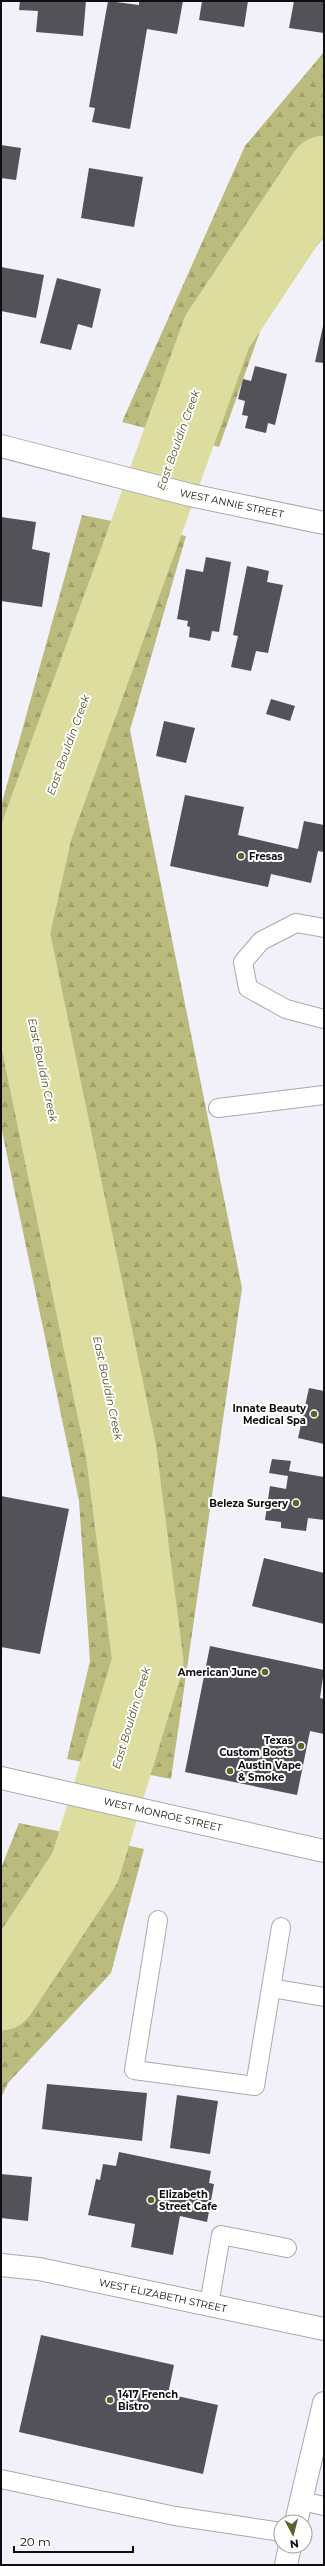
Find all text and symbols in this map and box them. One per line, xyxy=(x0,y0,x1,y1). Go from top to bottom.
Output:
water label: East Bouldin Creek xyxy=(153,387,203,492)
street label: WEST ANNIE STREET xyxy=(179,486,285,521)
water label: East Bouldin Creek xyxy=(43,692,93,797)
place label: Fresas xyxy=(249,850,283,863)
marker: Fresas xyxy=(236,851,246,861)
water label: East Bouldin Creek xyxy=(25,1017,61,1124)
water label: East Bouldin Creek xyxy=(90,1335,126,1442)
place label: Innate Beauty Medical Spa xyxy=(232,1402,307,1427)
marker: Innate Beauty Medical Spa xyxy=(309,1409,319,1419)
place label: Beleza Surgery xyxy=(209,1497,289,1510)
marker: Beleza Surgery xyxy=(291,1498,301,1508)
water label: East Bouldin Creek xyxy=(109,1665,153,1771)
place label: American June xyxy=(177,1666,257,1679)
marker: American June xyxy=(260,1667,270,1677)
place label: Texas Custom Boots xyxy=(219,1734,294,1759)
marker: Texas Custom Boots xyxy=(296,1741,306,1751)
place label: Austin Vape & Smoke xyxy=(237,1759,301,1784)
marker: Austin Vape & Smoke xyxy=(225,1766,235,1776)
street label: WEST MONROE STREET xyxy=(102,1795,224,1835)
place label: Elizabeth Street Cafe xyxy=(159,2188,217,2213)
marker: Elizabeth Street Cafe xyxy=(146,2195,156,2205)
street label: WEST ELIZABETH STREET xyxy=(98,2276,228,2315)
place label: 1417 French Bistro xyxy=(118,2388,178,2413)
marker: 1417 French Bistro xyxy=(105,2395,115,2405)
north arrow xyxy=(273,2514,313,2554)
scale bar xyxy=(14,2528,133,2554)
text: 20 m xyxy=(20,2534,51,2549)
text: N xyxy=(289,2536,299,2551)

